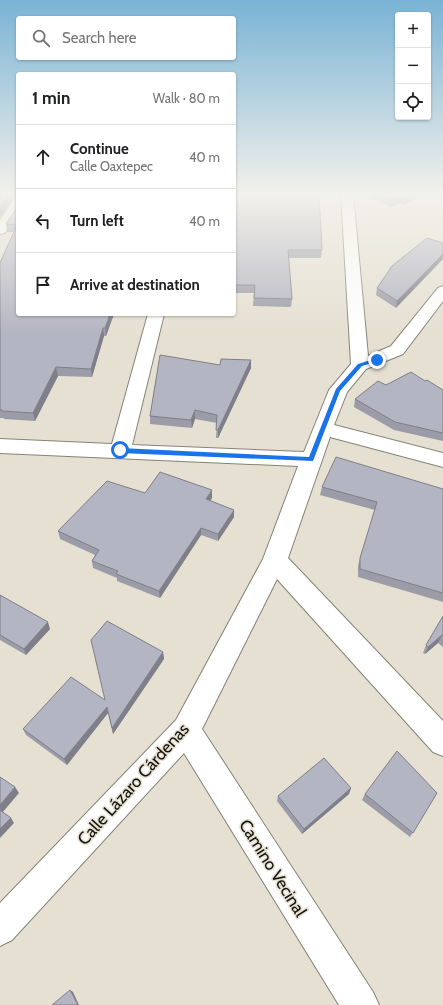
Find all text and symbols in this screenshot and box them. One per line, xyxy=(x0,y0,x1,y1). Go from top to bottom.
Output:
map controls xyxy=(395,12,431,120)
button: + xyxy=(395,12,431,48)
search box xyxy=(16,16,236,60)
icon: search xyxy=(30,27,52,49)
text: Search here xyxy=(62,29,137,47)
button: − xyxy=(395,48,431,84)
button: locate xyxy=(395,84,431,120)
text: 1 min xyxy=(32,88,70,108)
text: Walk · 80 m xyxy=(153,90,220,106)
text: Continue xyxy=(70,140,129,158)
icon: ahead xyxy=(32,146,54,168)
text: 40 m xyxy=(189,149,220,165)
text: Calle Oaxtepec xyxy=(70,158,153,174)
icon: left xyxy=(32,210,54,232)
text: Turn left xyxy=(70,212,124,230)
text: 40 m xyxy=(189,213,220,229)
icon: arrive xyxy=(32,274,54,296)
text: Arrive at destination xyxy=(70,276,200,294)
route end xyxy=(368,351,386,369)
route start xyxy=(111,441,129,459)
street label: Calle Lázaro Cárdenas xyxy=(73,719,193,849)
street label: Camino Vecinal xyxy=(235,816,311,920)

